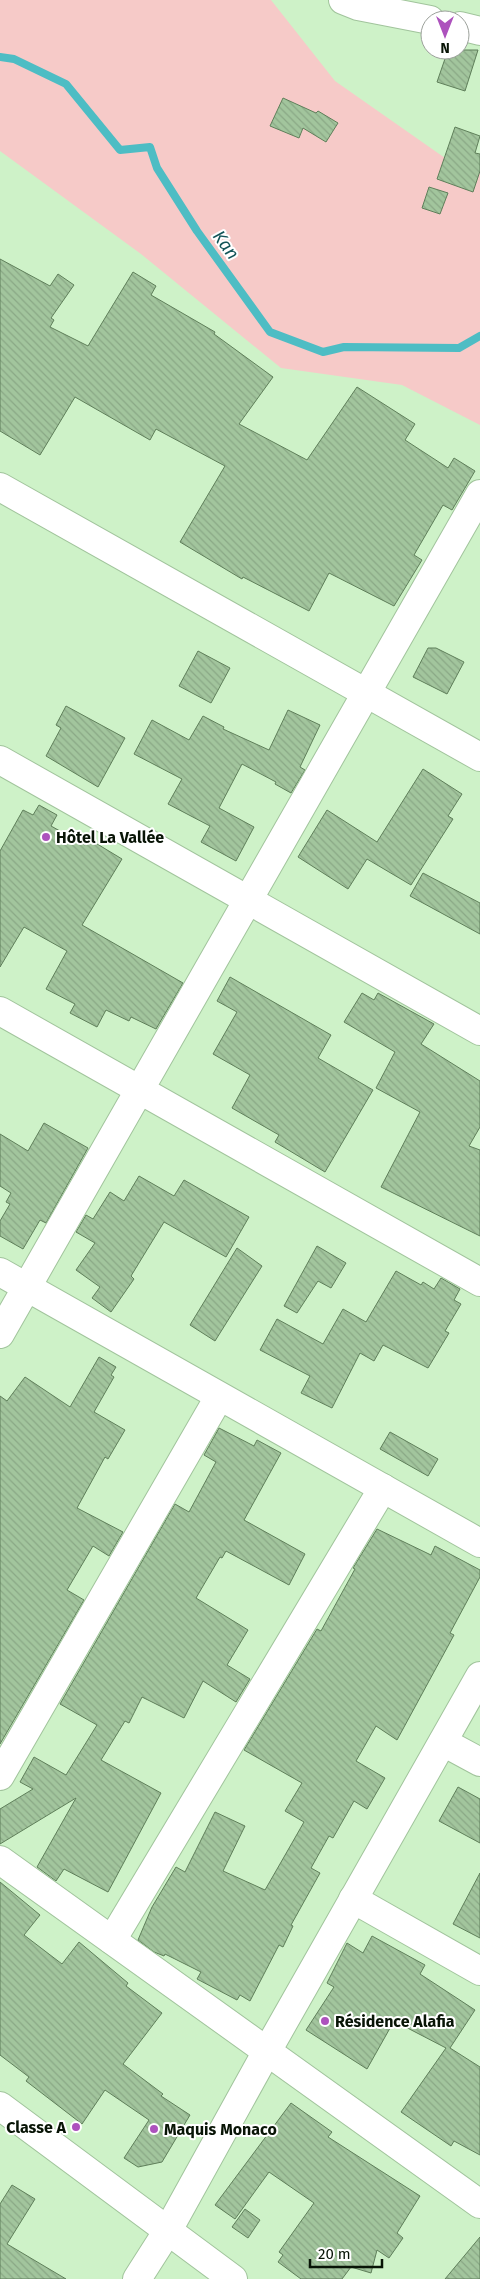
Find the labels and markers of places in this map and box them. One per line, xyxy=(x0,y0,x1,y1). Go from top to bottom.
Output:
place label: Hôtel La Vallée xyxy=(56,828,164,847)
marker: Hôtel La Vallée xyxy=(40,831,52,843)
place label: Résidence Alafia xyxy=(335,2012,455,2031)
marker: Résidence Alafia xyxy=(319,2015,331,2027)
place label: Classe A xyxy=(6,2118,67,2137)
place label: Maquis Monaco xyxy=(164,2120,277,2139)
marker: Classe A xyxy=(70,2121,82,2133)
marker: Maquis Monaco xyxy=(148,2123,160,2135)

